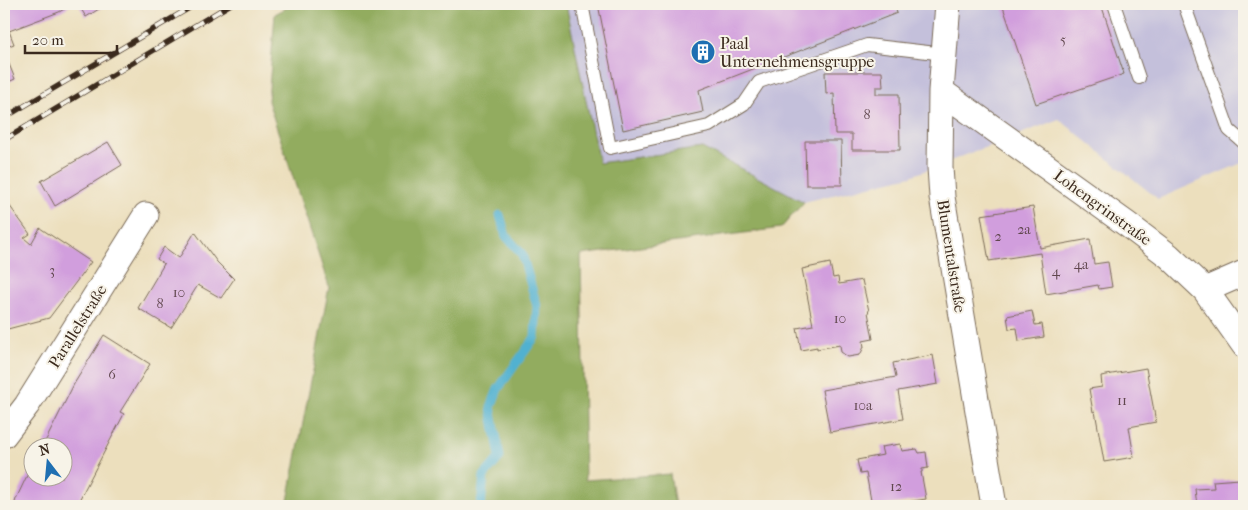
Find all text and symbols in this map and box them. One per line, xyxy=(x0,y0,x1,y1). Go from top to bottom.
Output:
scale bar xyxy=(25,22,118,54)
text: 20 m xyxy=(32,31,64,49)
house number: 5 xyxy=(1060,31,1066,48)
place label: Paal Unternehmensgruppe xyxy=(720,34,874,71)
building icon: Paal Unternehmensgruppe xyxy=(690,39,716,65)
house number: 8 xyxy=(863,106,871,123)
street label: Lohengrinstraße xyxy=(1050,166,1155,249)
street label: Blumentalstraße xyxy=(933,198,970,314)
house number: 2a xyxy=(1017,221,1031,238)
house number: 2 xyxy=(994,228,1002,245)
house number: 4a xyxy=(1074,256,1089,273)
house number: 3 xyxy=(49,262,55,279)
house number: 4 xyxy=(1052,263,1061,280)
street label: Parallelstraße xyxy=(44,281,111,371)
house number: 10 xyxy=(173,284,185,301)
house number: 8 xyxy=(156,295,164,312)
house number: 10 xyxy=(834,310,846,327)
house number: 6 xyxy=(108,366,116,383)
house number: 11 xyxy=(1117,392,1127,409)
house number: 10a xyxy=(853,397,873,414)
north arrow xyxy=(22,438,72,488)
text: N xyxy=(37,440,52,460)
house number: 12 xyxy=(890,478,902,495)

